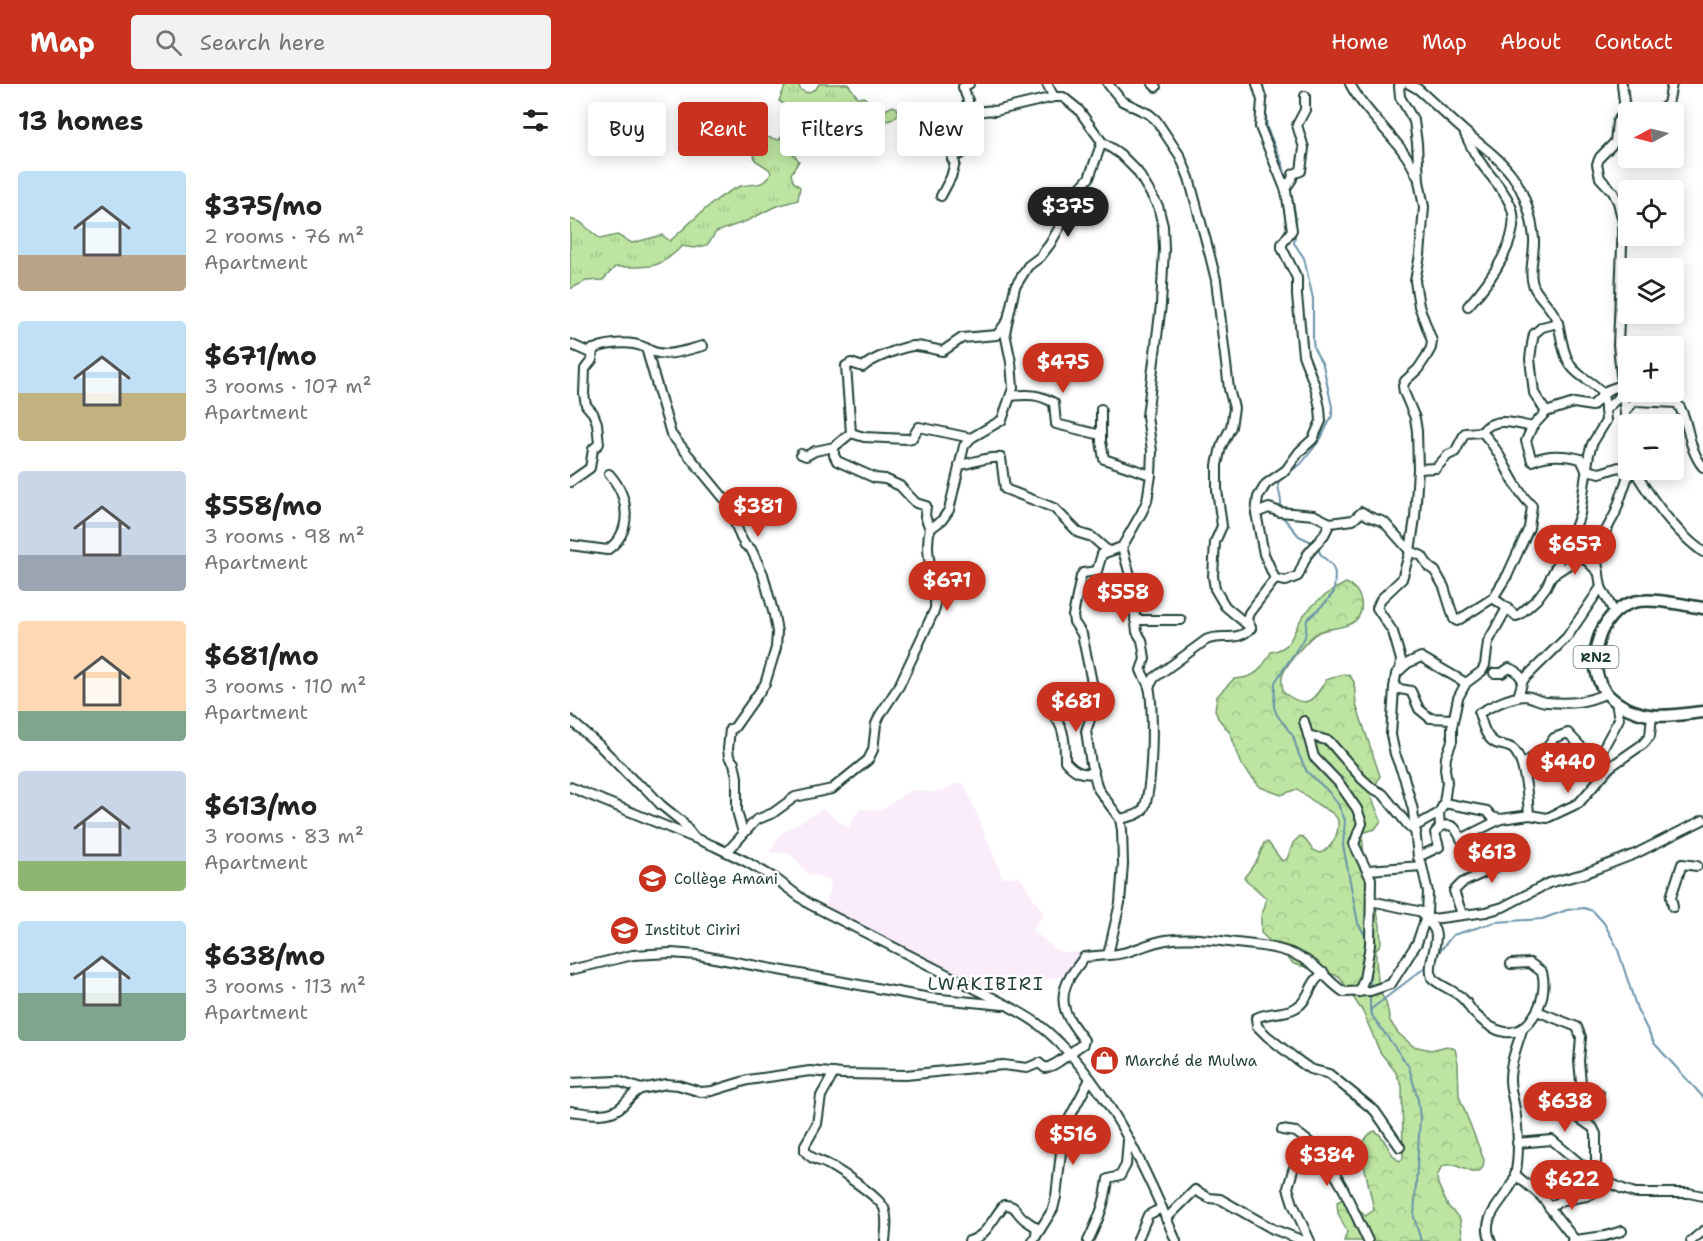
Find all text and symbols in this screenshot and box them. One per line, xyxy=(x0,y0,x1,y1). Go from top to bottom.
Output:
search box xyxy=(131,15,551,69)
text: Map xyxy=(30,23,95,61)
icon: search xyxy=(152,26,185,59)
text: Search here xyxy=(200,28,325,57)
text: Home xyxy=(1331,28,1389,56)
text: Map xyxy=(1422,28,1467,56)
text: About xyxy=(1500,28,1561,56)
text: Contact xyxy=(1594,28,1673,56)
chip: Buy xyxy=(588,102,666,156)
chip: Rent xyxy=(678,102,768,156)
chip: Filters xyxy=(780,102,885,156)
chip: New xyxy=(897,102,984,156)
north arrow xyxy=(1618,102,1684,168)
map controls xyxy=(1618,102,1684,480)
text: 13 homes xyxy=(18,103,144,138)
icon: filters xyxy=(519,104,552,137)
button: locate xyxy=(1618,180,1684,246)
pin: $375 xyxy=(1032,187,1104,238)
text: $375/mo xyxy=(204,188,322,223)
text: $375 xyxy=(1042,193,1094,219)
icon: home xyxy=(66,195,138,267)
text: 2 rooms · 76 m² xyxy=(204,223,364,249)
text: Apartment xyxy=(204,249,308,275)
button: layers xyxy=(1618,258,1684,324)
button: + xyxy=(1618,336,1684,402)
text: $671/mo xyxy=(204,338,317,373)
pin: $475 xyxy=(1027,343,1099,394)
icon: home xyxy=(66,345,138,417)
text: $475 xyxy=(1037,349,1089,375)
text: 3 rooms · 107 m² xyxy=(204,373,372,399)
text: Apartment xyxy=(204,399,308,425)
button: − xyxy=(1618,414,1684,480)
pin: $381 xyxy=(722,487,794,538)
text: $558/mo xyxy=(204,488,322,523)
text: $381 xyxy=(733,493,783,519)
icon: home xyxy=(66,495,138,567)
text: 3 rooms · 98 m² xyxy=(204,523,365,549)
pin: $657 xyxy=(1539,525,1611,576)
text: $657 xyxy=(1548,531,1602,557)
text: Apartment xyxy=(204,549,308,575)
pin: $671 xyxy=(911,561,983,612)
text: $671 xyxy=(923,567,971,593)
pin: $558 xyxy=(1087,573,1159,624)
text: $558 xyxy=(1097,579,1149,605)
text: $681/mo xyxy=(204,638,319,673)
icon: home xyxy=(66,645,138,717)
road number: RN2 xyxy=(1574,646,1618,668)
text: 3 rooms · 110 m² xyxy=(204,673,367,699)
pin: $681 xyxy=(1040,682,1112,733)
text: $681 xyxy=(1051,688,1101,714)
text: Apartment xyxy=(204,699,308,725)
pin: $440 xyxy=(1532,743,1604,794)
text: $440 xyxy=(1540,749,1596,775)
text: $613/mo xyxy=(204,788,317,823)
icon: home xyxy=(66,795,138,867)
text: 3 rooms · 83 m² xyxy=(204,823,364,849)
pin: $613 xyxy=(1456,833,1528,884)
text: $613 xyxy=(1468,839,1516,865)
text: Apartment xyxy=(204,849,308,875)
school or university icon: Collège Amani xyxy=(637,863,669,895)
place label: Collège Amani xyxy=(674,869,778,889)
school or university icon: Institut Ciriri xyxy=(608,914,640,946)
place label: Institut Ciriri xyxy=(645,920,740,940)
text: $638/mo xyxy=(204,938,325,973)
icon: home xyxy=(66,945,138,1017)
district label: LWAKIBIRI xyxy=(928,972,1044,996)
text: 3 rooms · 113 m² xyxy=(204,973,366,999)
text: Apartment xyxy=(204,999,308,1025)
shop icon: Marché de Mulwa xyxy=(1088,1045,1120,1077)
place label: Marché de Mulwa xyxy=(1125,1051,1258,1071)
pin: $638 xyxy=(1529,1082,1601,1133)
text: $638 xyxy=(1537,1088,1593,1114)
pin: $516 xyxy=(1037,1115,1109,1166)
text: $516 xyxy=(1049,1121,1097,1147)
pin: $384 xyxy=(1291,1136,1363,1187)
text: $384 xyxy=(1299,1142,1355,1168)
pin: $622 xyxy=(1536,1160,1608,1211)
text: $622 xyxy=(1545,1166,1599,1192)

